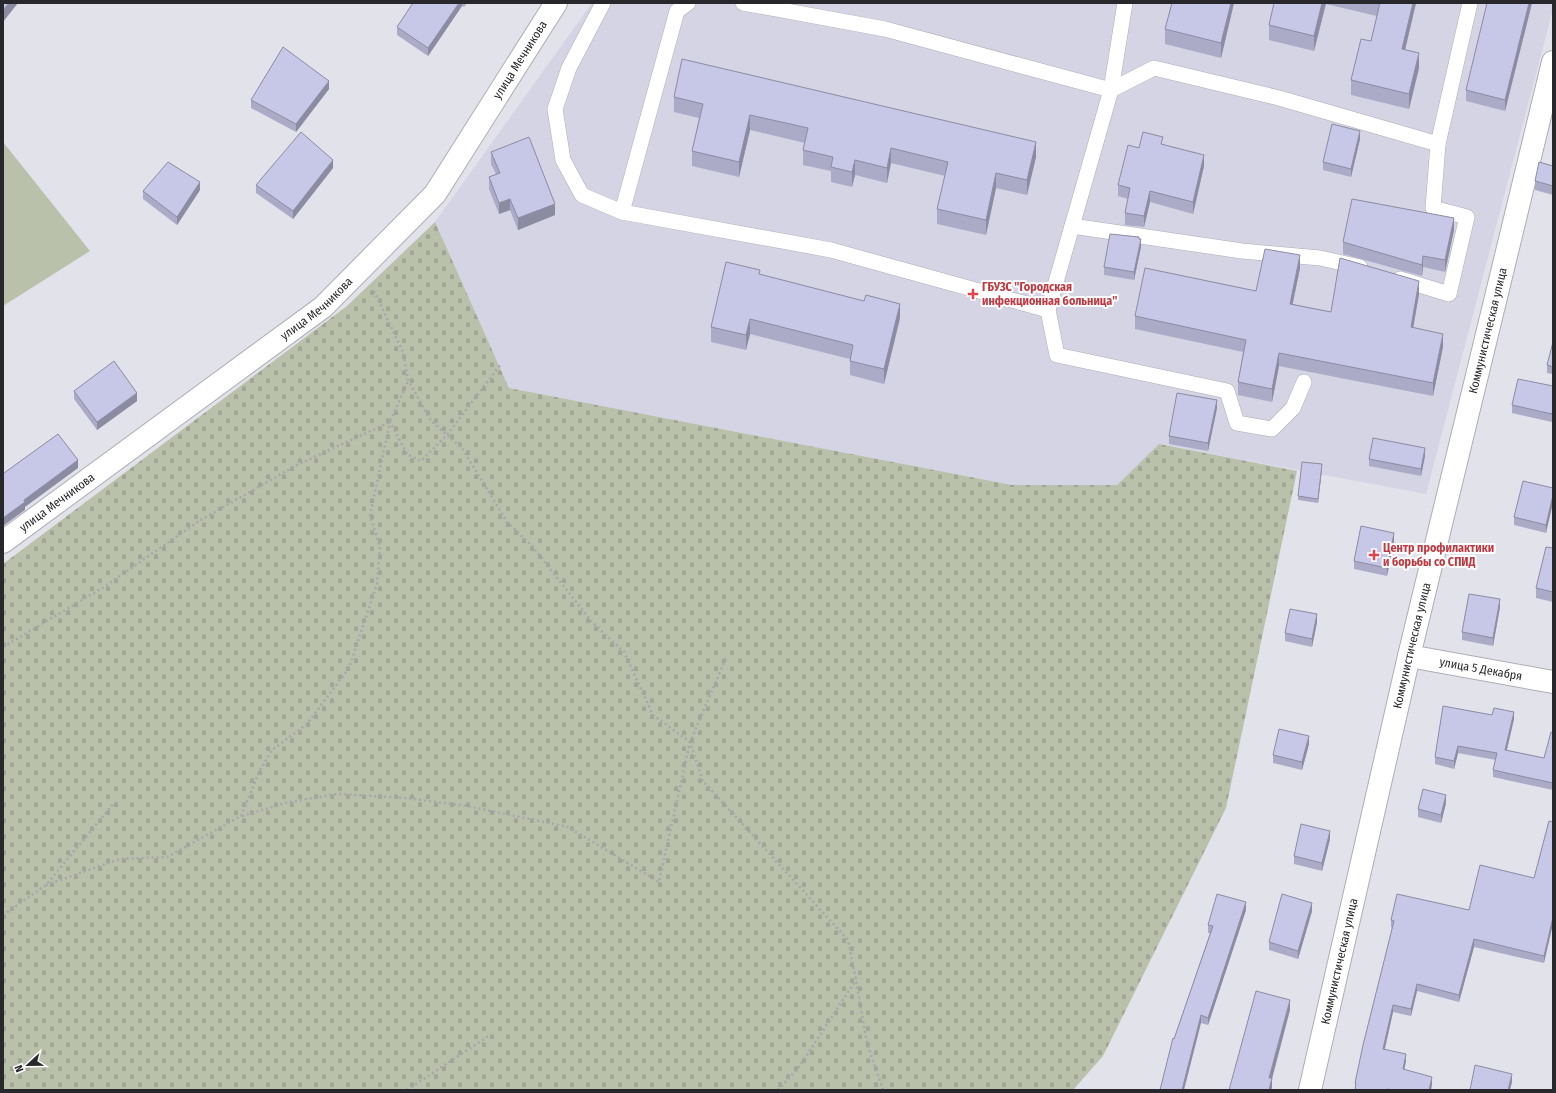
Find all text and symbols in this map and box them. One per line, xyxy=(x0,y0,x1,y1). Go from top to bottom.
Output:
street label: улица Мечникова xyxy=(490,18,550,101)
street label: Коммунистическая улица xyxy=(1466,266,1510,395)
street label: улица Мечникова xyxy=(278,274,355,343)
place label: ГБУЗС "Городская инфекционная больница" xyxy=(982,280,1117,308)
marker: ГБУЗС "Городская инфекционная больница" xyxy=(967,288,979,300)
street label: улица Мечникова xyxy=(17,470,97,535)
place label: Центр профилактики и борьбы со СПИД xyxy=(1383,541,1494,569)
marker: Центр профилактики и борьбы со СПИД xyxy=(1368,549,1380,561)
street label: Коммунистическая улица xyxy=(1390,581,1434,710)
street label: улица 5 Декабря xyxy=(1438,655,1523,683)
street label: Коммунистическая улица xyxy=(1318,897,1361,1026)
north arrow xyxy=(8,1045,48,1085)
text: N xyxy=(12,1063,26,1074)

